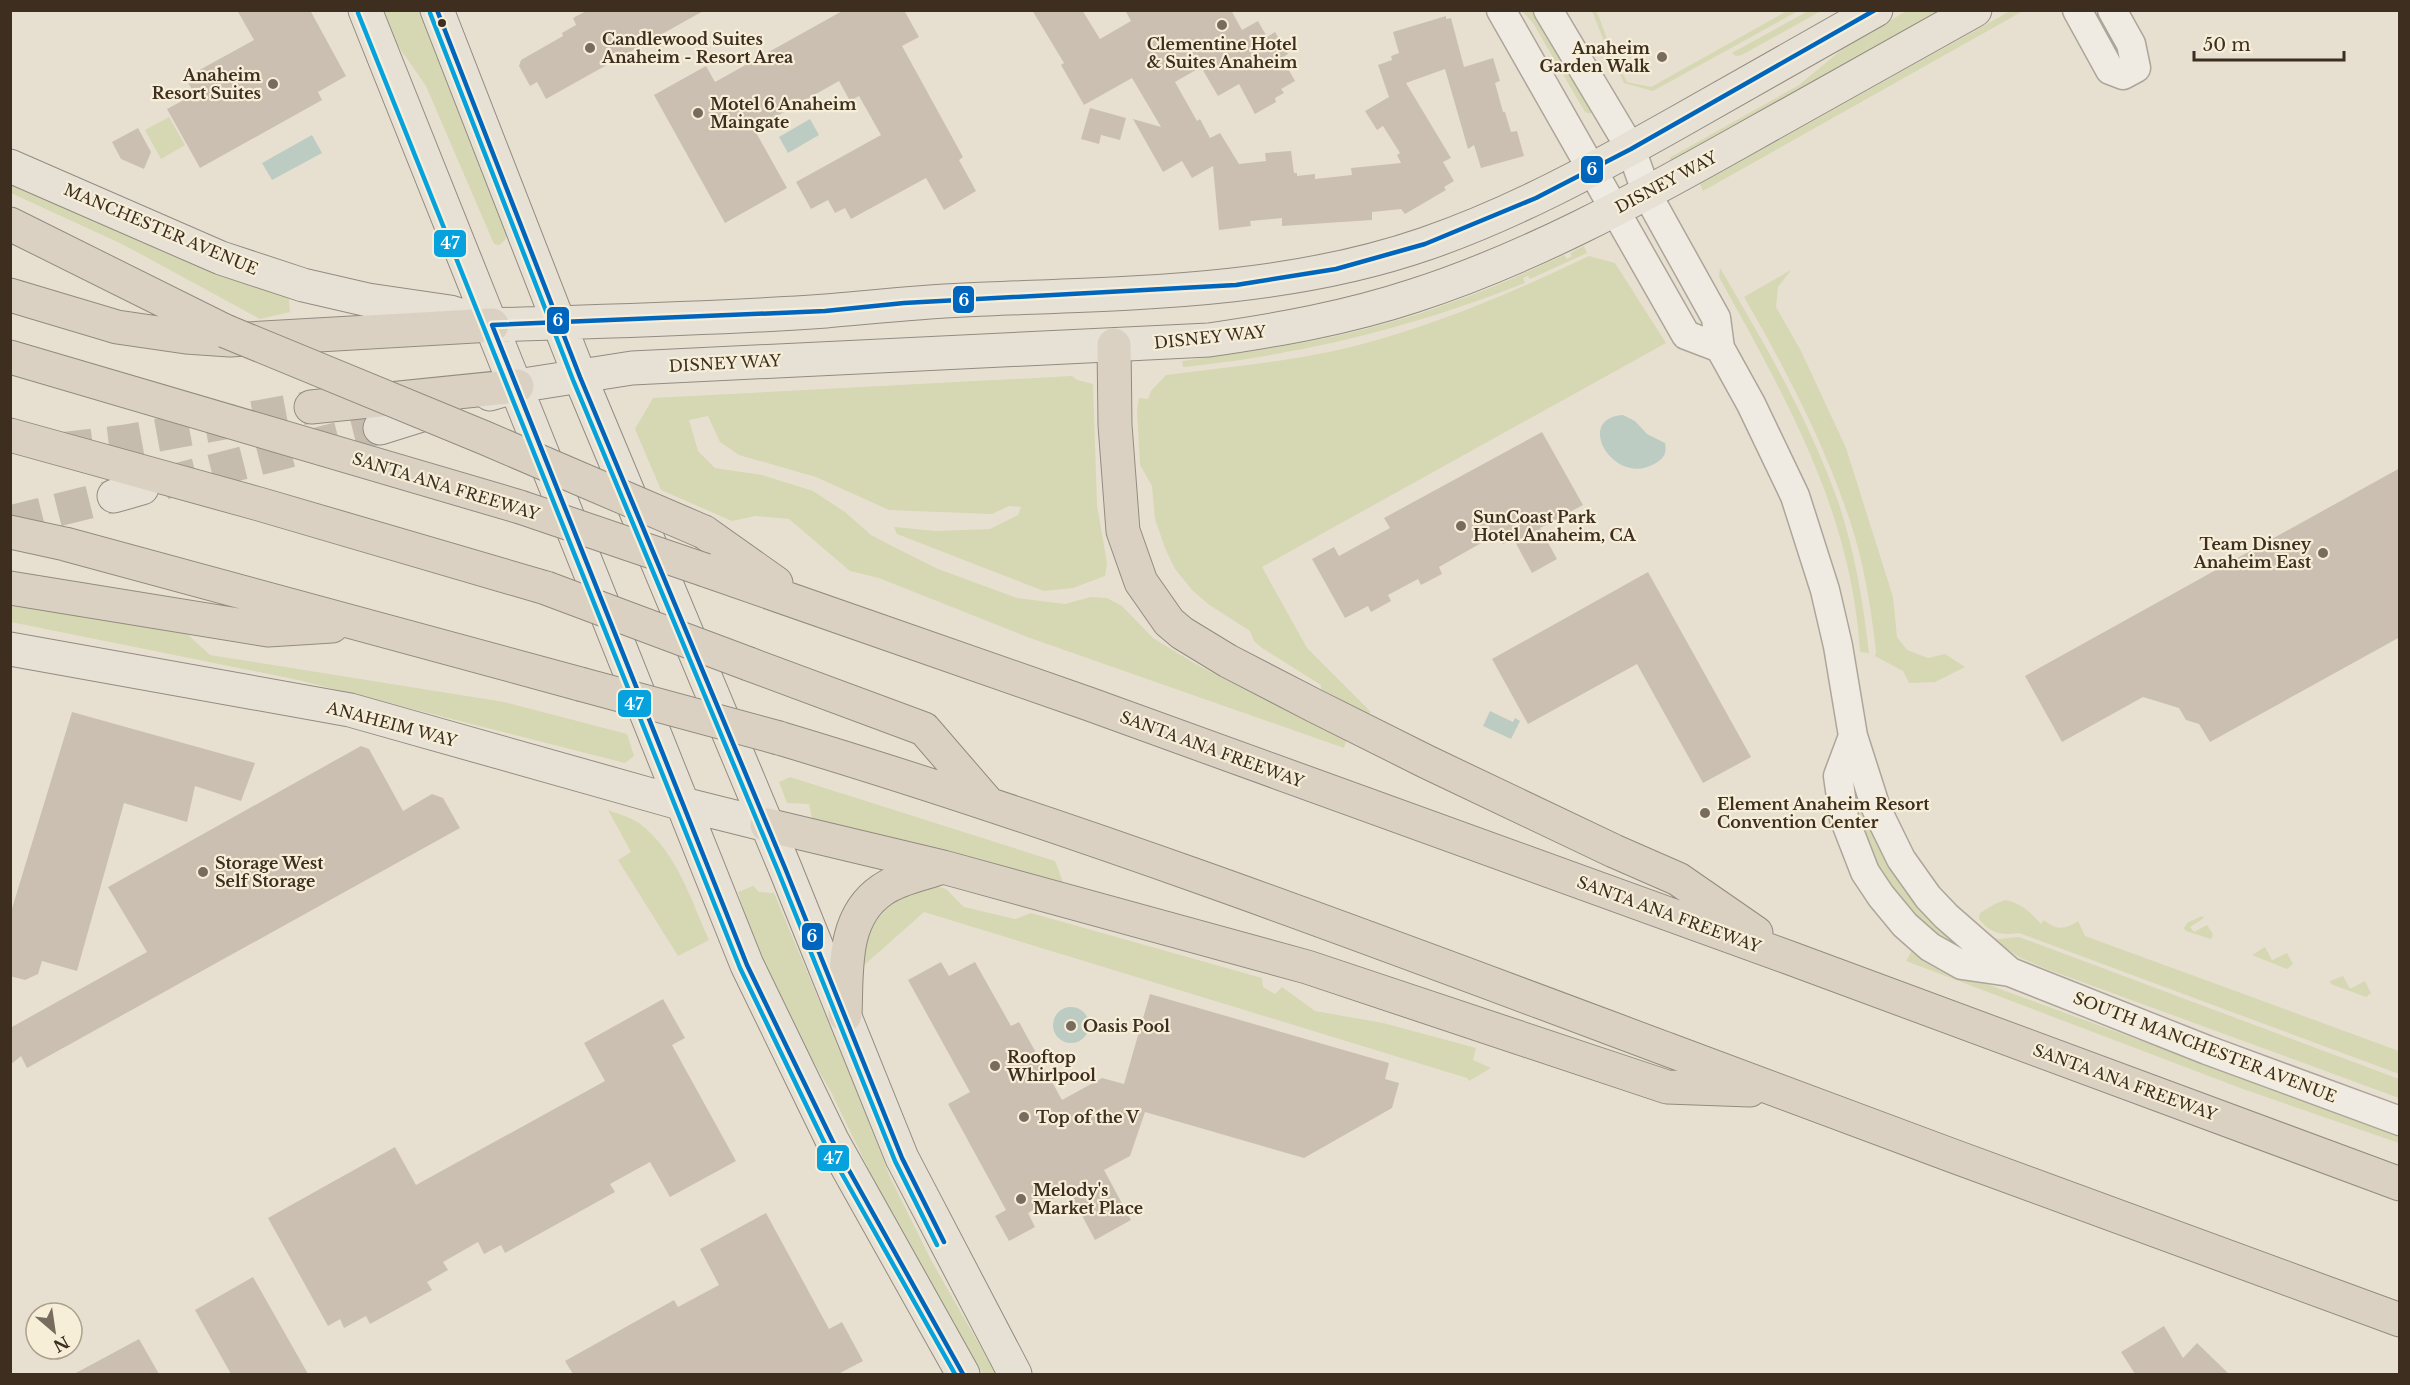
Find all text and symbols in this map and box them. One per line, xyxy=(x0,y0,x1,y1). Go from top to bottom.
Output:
unlabelled marker xyxy=(436,17,448,29)
marker: Clementine Hotel & Suites Anaheim xyxy=(1215,18,1229,32)
scale bar xyxy=(2194,24,2344,62)
place label: Candlewood Suites Anaheim - Resort Area xyxy=(601,29,793,67)
place label: Clementine Hotel & Suites Anaheim xyxy=(1147,34,1298,72)
text: 50 m xyxy=(2203,34,2251,56)
place label: Anaheim Garden Walk xyxy=(1539,38,1650,76)
marker: Candlewood Suites Anaheim - Resort Area xyxy=(583,41,597,55)
marker: Anaheim Garden Walk xyxy=(1655,50,1669,64)
place label: Anaheim Resort Suites xyxy=(152,65,261,103)
marker: Anaheim Resort Suites xyxy=(266,77,280,91)
place label: Motel 6 Anaheim Maingate xyxy=(710,94,857,132)
marker: Motel 6 Anaheim Maingate xyxy=(691,106,705,120)
street label: DISNEY WAY xyxy=(1612,147,1721,217)
line badge: 6 xyxy=(1580,155,1604,184)
text: 6 xyxy=(1587,159,1598,179)
street label: MANCHESTER AVENUE xyxy=(61,179,261,279)
line badge: 47 xyxy=(433,229,467,258)
text: 47 xyxy=(441,233,460,253)
line badge: 6 xyxy=(952,285,975,314)
text: 6 xyxy=(959,290,970,310)
line badge: 6 xyxy=(546,306,570,335)
text: 6 xyxy=(553,310,564,330)
street label: DISNEY WAY xyxy=(1153,321,1267,353)
street label: DISNEY WAY xyxy=(668,350,782,376)
street label: SANTA ANA FREEWAY xyxy=(350,448,542,524)
place label: SunCoast Park Hotel Anaheim, CA xyxy=(1473,507,1637,545)
marker: SunCoast Park Hotel Anaheim, CA xyxy=(1454,519,1468,533)
place label: Team Disney Anaheim East xyxy=(2193,534,2312,572)
marker: Team Disney Anaheim East xyxy=(2316,546,2330,560)
line badge: 47 xyxy=(617,689,652,718)
text: 47 xyxy=(625,694,644,714)
street label: ANAHEIM WAY xyxy=(324,697,460,751)
street label: SANTA ANA FREEWAY xyxy=(1117,706,1307,792)
place label: Element Anaheim Resort Convention Center xyxy=(1717,794,1930,832)
marker: Element Anaheim Resort Convention Center xyxy=(1698,806,1712,820)
place label: Storage West Self Storage xyxy=(215,853,324,891)
marker: Storage West Self Storage xyxy=(196,865,210,879)
street label: SANTA ANA FREEWAY xyxy=(1574,871,1764,957)
line badge: 6 xyxy=(801,922,824,951)
text: 6 xyxy=(807,926,818,946)
street label: SOUTH MANCHESTER AVENUE xyxy=(2071,987,2339,1107)
place label: Oasis Pool xyxy=(1083,1016,1170,1036)
marker: Oasis Pool xyxy=(1064,1019,1078,1033)
street label: SANTA ANA FREEWAY xyxy=(2030,1039,2220,1125)
place label: Rooftop Whirlpool xyxy=(1006,1047,1096,1085)
marker: Rooftop Whirlpool xyxy=(988,1059,1002,1073)
place label: Top of the V xyxy=(1036,1107,1140,1127)
marker: Top of the V xyxy=(1017,1110,1031,1124)
line badge: 47 xyxy=(816,1144,850,1172)
text: 47 xyxy=(824,1148,843,1168)
place label: Melody's Market Place xyxy=(1033,1180,1143,1218)
marker: Melody's Market Place xyxy=(1014,1192,1028,1206)
north arrow xyxy=(24,1301,84,1361)
text: N xyxy=(50,1332,73,1357)

